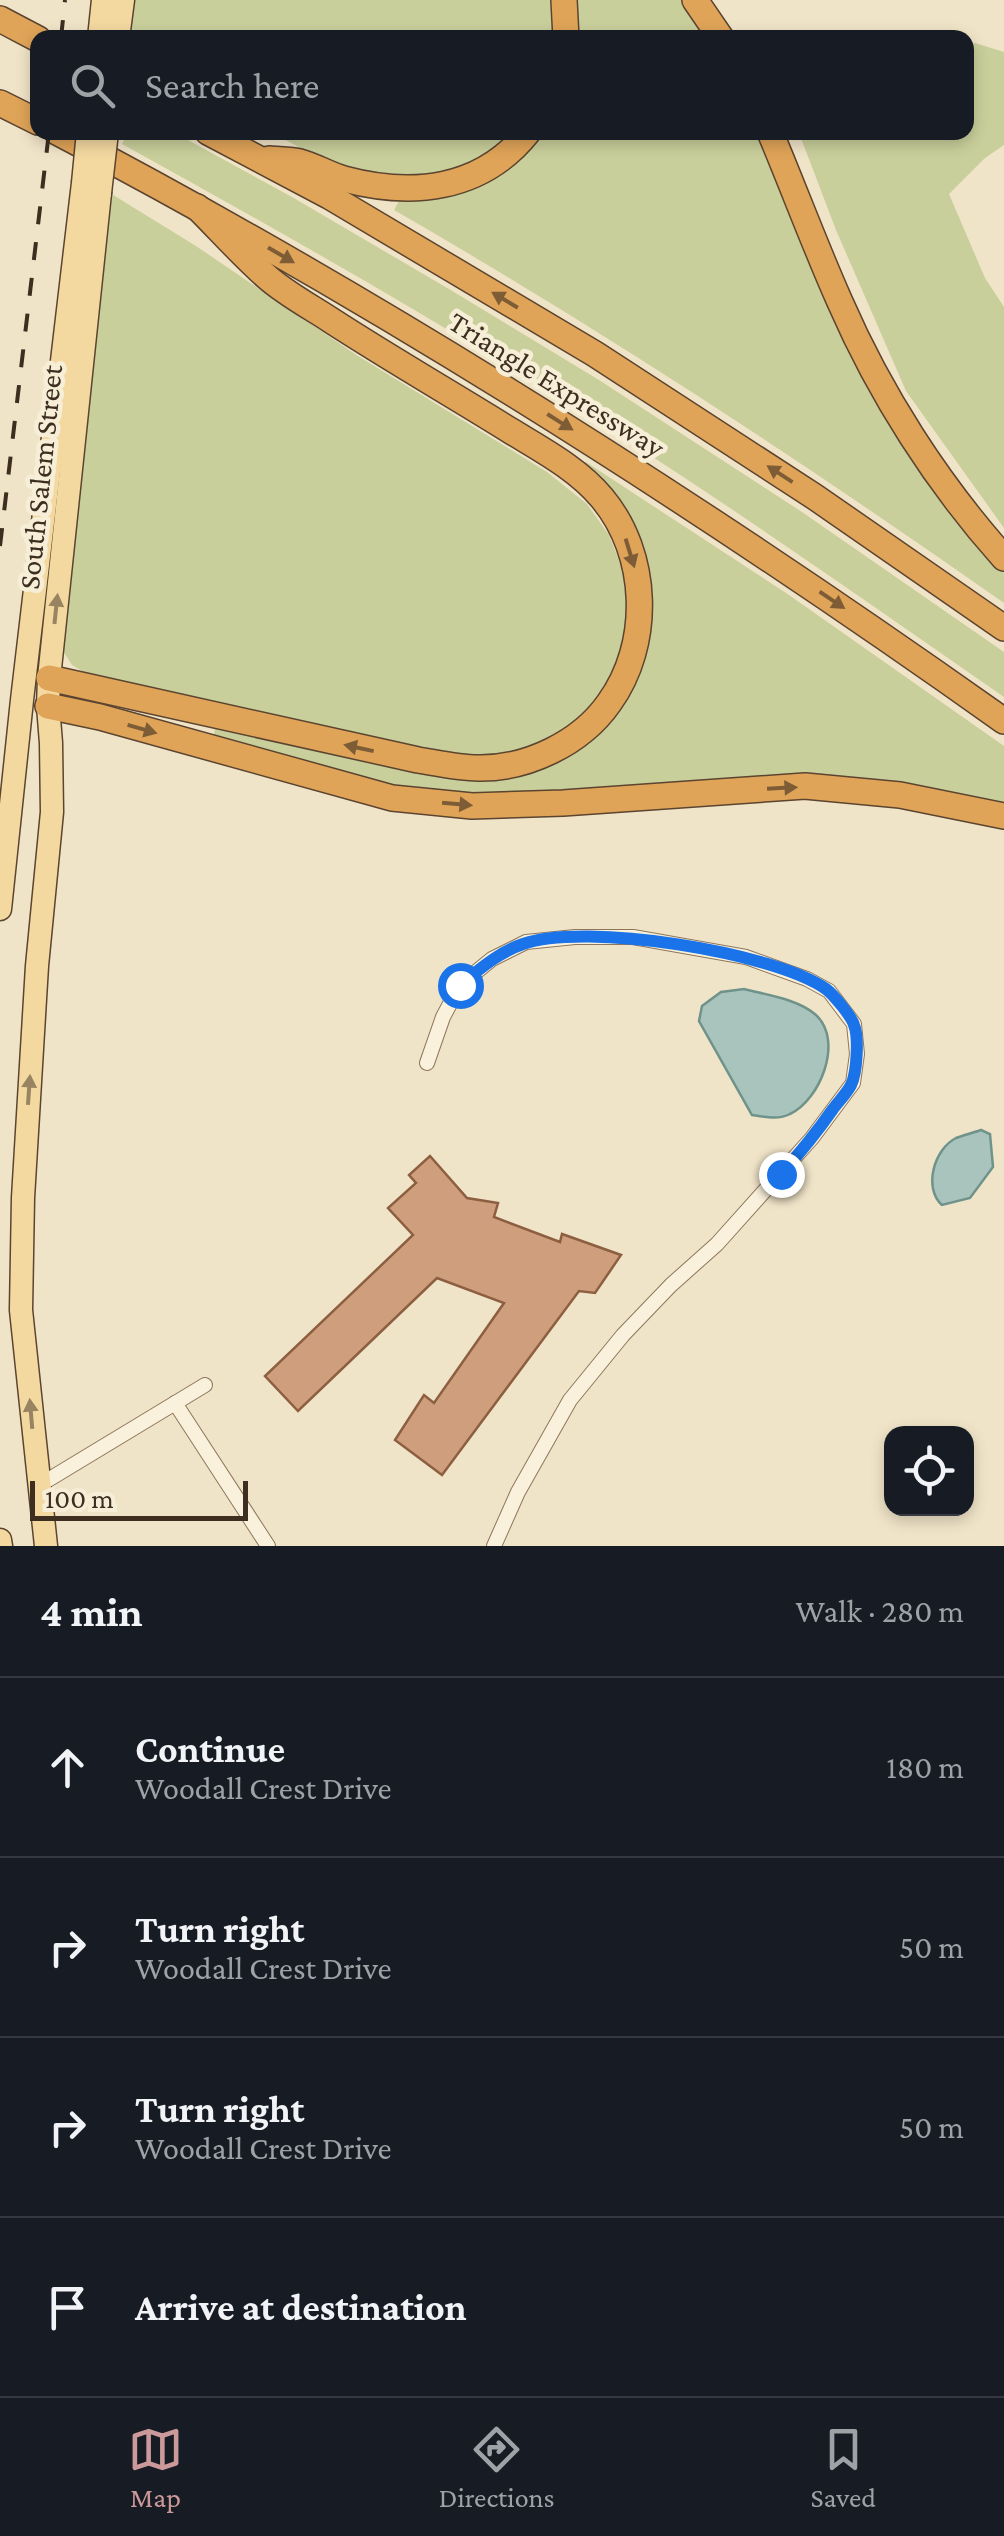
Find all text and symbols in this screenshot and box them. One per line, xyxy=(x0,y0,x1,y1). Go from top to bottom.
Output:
search box xyxy=(30,30,974,140)
icon: search xyxy=(65,58,120,113)
text: Search here xyxy=(145,64,319,106)
one-way arrow xyxy=(267,246,296,263)
one-way arrow xyxy=(491,292,519,309)
street label: Triangle Expressway xyxy=(443,304,671,465)
street label: South Salem Street xyxy=(12,362,68,591)
one-way arrow xyxy=(546,413,574,431)
one-way arrow xyxy=(766,465,793,483)
one-way arrow xyxy=(623,539,638,569)
one-way arrow xyxy=(818,590,845,609)
one-way arrow xyxy=(48,592,64,624)
one-way arrow xyxy=(127,722,158,737)
one-way arrow xyxy=(343,740,374,755)
one-way arrow xyxy=(766,780,798,796)
one-way arrow xyxy=(442,797,474,813)
route start xyxy=(438,963,484,1009)
one-way arrow xyxy=(22,1074,38,1105)
route end xyxy=(759,1152,805,1198)
one-way arrow xyxy=(23,1398,39,1430)
map controls xyxy=(884,1426,974,1516)
button: locate xyxy=(884,1426,974,1516)
scale bar xyxy=(30,1476,248,1520)
text: 100 m xyxy=(45,1483,114,1514)
text: 4 min xyxy=(40,1588,143,1635)
text: Walk · 280 m xyxy=(796,1593,964,1629)
text: Continue xyxy=(135,1728,285,1770)
icon: ahead xyxy=(40,1740,95,1795)
text: 180 m xyxy=(886,1749,964,1785)
text: Woodall Crest Drive xyxy=(135,1770,392,1806)
text: Turn right xyxy=(135,1908,304,1950)
icon: right xyxy=(40,1920,95,1975)
text: 50 m xyxy=(899,1929,964,1965)
text: Woodall Crest Drive xyxy=(135,1950,392,1986)
text: Turn right xyxy=(135,2088,304,2130)
icon: right xyxy=(40,2100,95,2155)
text: 50 m xyxy=(899,2109,964,2145)
text: Woodall Crest Drive xyxy=(135,2130,392,2166)
icon: arrive xyxy=(40,2280,95,2335)
text: Arrive at destination xyxy=(135,2286,467,2328)
tab: Map xyxy=(128,2422,183,2513)
tab: Directions xyxy=(439,2422,555,2513)
tab: Saved xyxy=(810,2422,876,2513)

